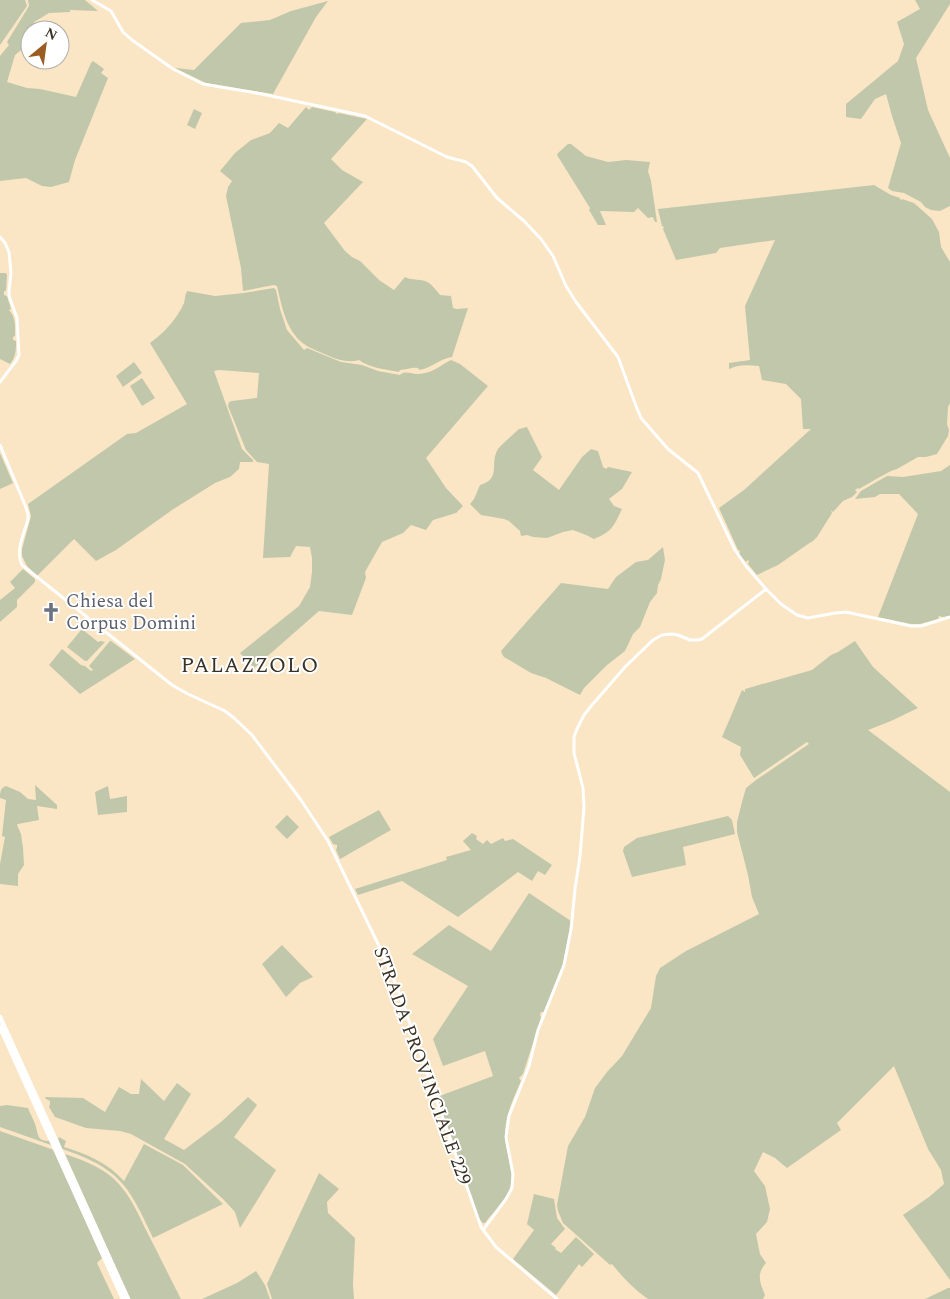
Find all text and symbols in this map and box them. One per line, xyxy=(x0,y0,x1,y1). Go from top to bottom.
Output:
north arrow xyxy=(20,20,70,70)
text: N xyxy=(41,22,61,46)
place label: Chiesa del Corpus Domini xyxy=(66,587,196,638)
church icon: Chiesa del Corpus Domini xyxy=(40,601,62,623)
district label: PALAZZOLO xyxy=(181,650,319,682)
street label: STRADA PROVINCIALE 229 xyxy=(365,943,479,1189)

